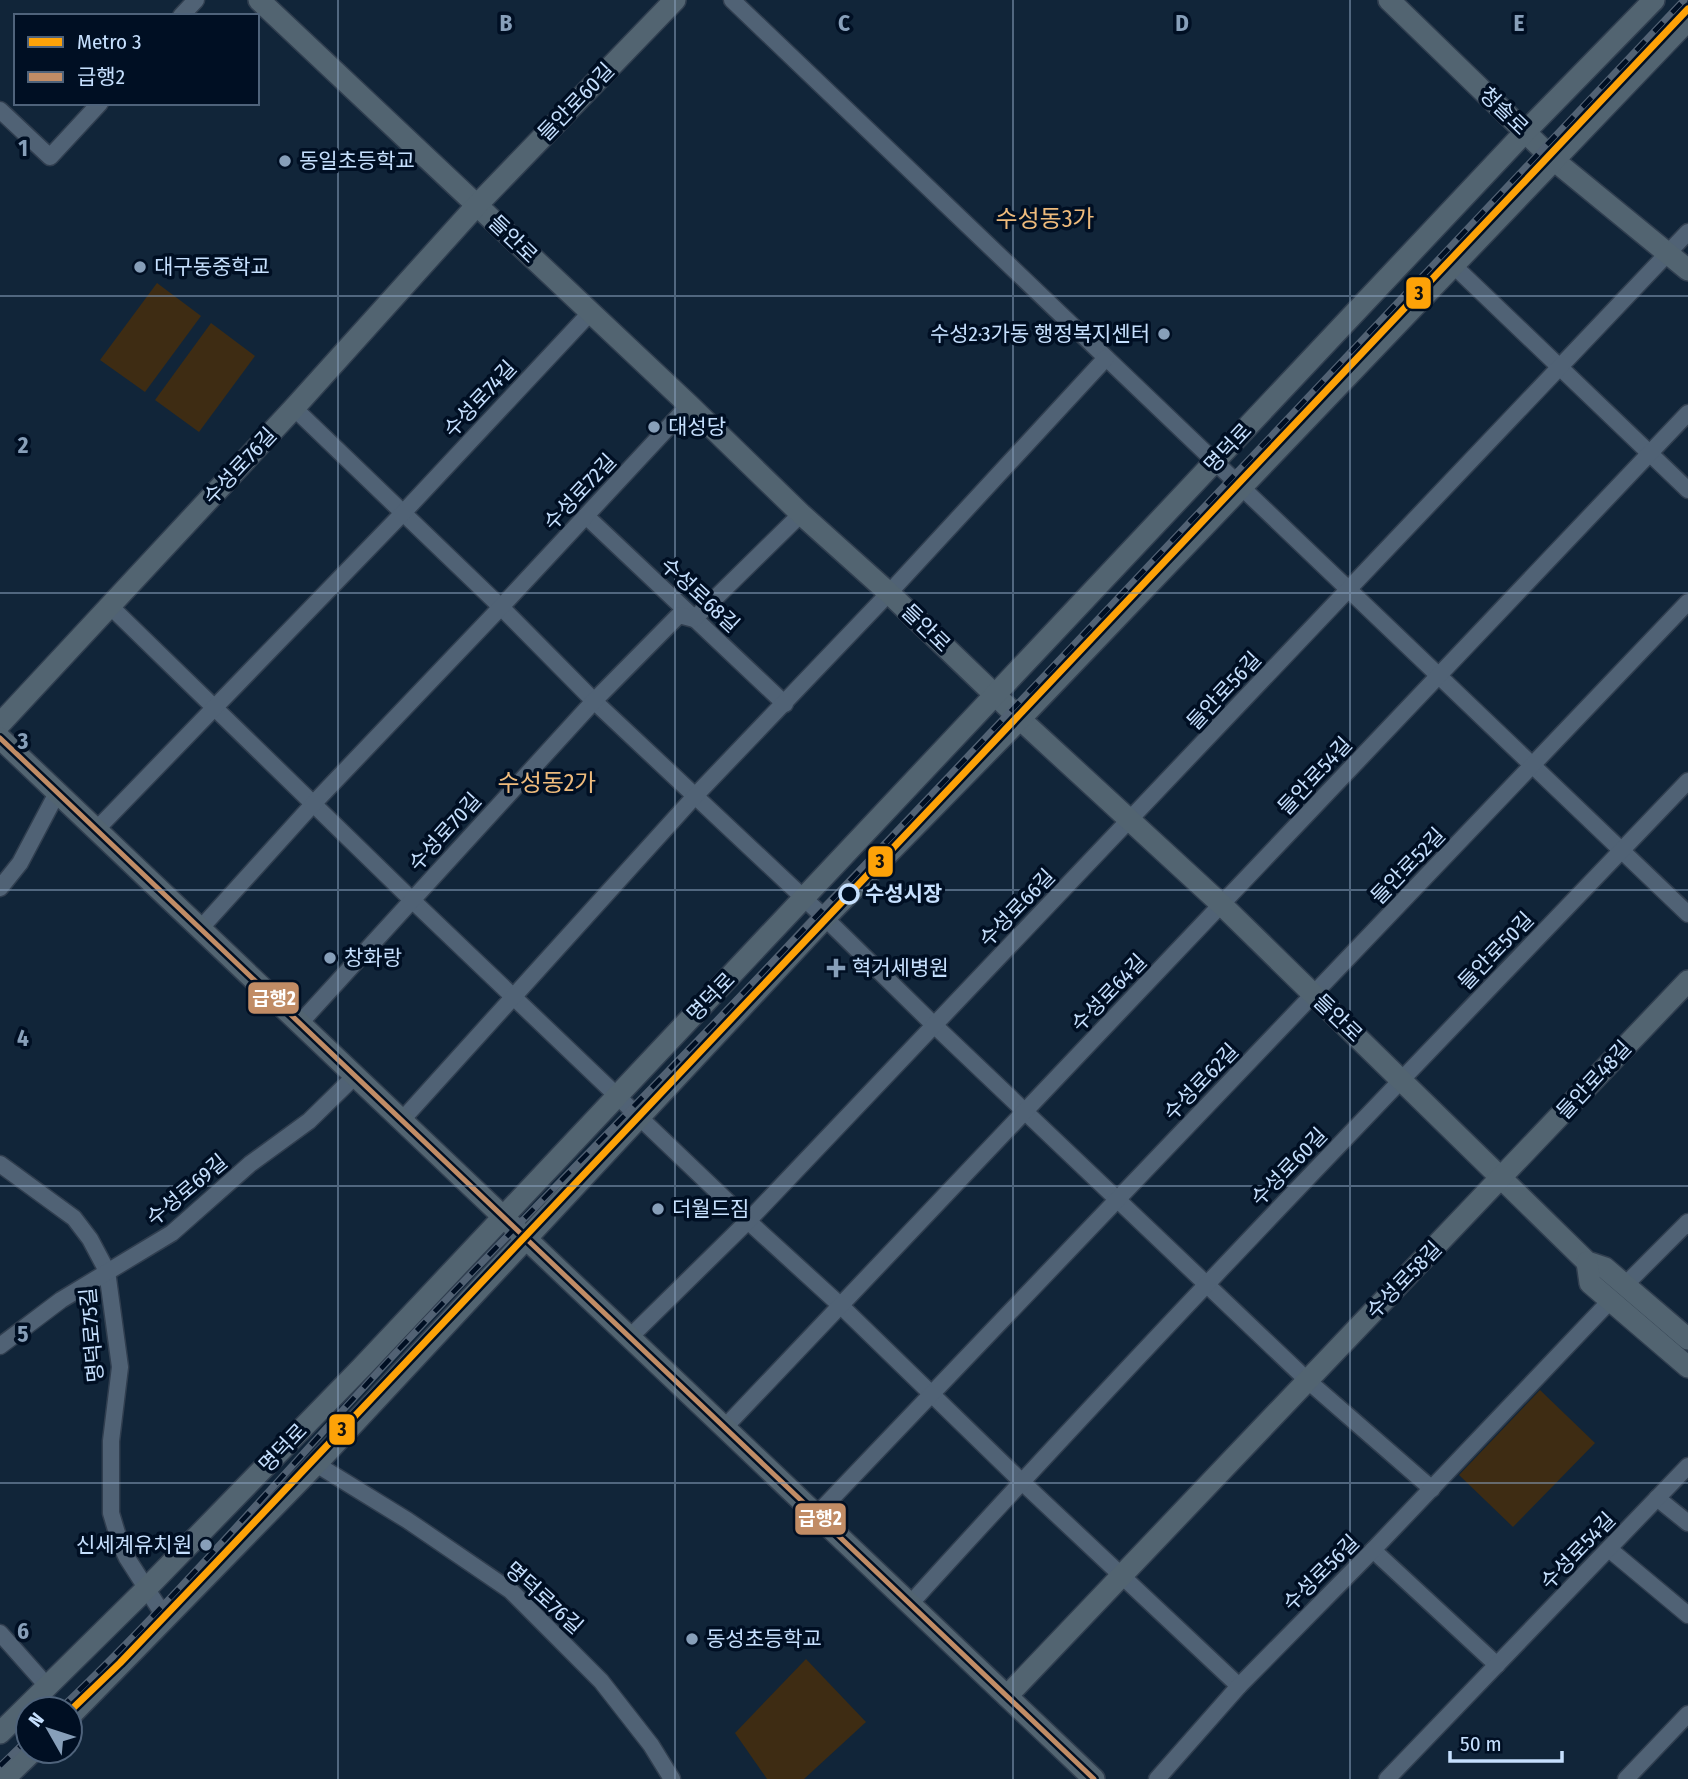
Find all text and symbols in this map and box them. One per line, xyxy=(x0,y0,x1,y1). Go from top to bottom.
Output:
text: B xyxy=(500,9,513,37)
text: C xyxy=(838,9,850,37)
text: D xyxy=(1175,9,1189,37)
text: E xyxy=(1514,9,1525,37)
legend xyxy=(14,14,259,105)
text: Metro 3 xyxy=(77,29,141,55)
street label: 들안로60길 xyxy=(532,57,620,147)
text: 급행2 xyxy=(77,64,125,90)
street label: 청솔로 xyxy=(1474,82,1534,140)
text: 1 xyxy=(18,134,28,162)
place label: 동일초등학교 xyxy=(299,148,415,174)
marker: 동일초등학교 xyxy=(277,153,293,169)
district label: 수성동3가 xyxy=(995,205,1095,233)
street label: 들안로 xyxy=(483,210,543,268)
place label: 대구동중학교 xyxy=(154,254,270,280)
marker: 대구동중학교 xyxy=(132,259,148,275)
line badge: 3 xyxy=(1405,276,1432,310)
text: 3 xyxy=(1414,282,1424,305)
place label: 수성2·3가동 행정복지센터 xyxy=(930,321,1150,347)
marker: 수성2·3가동 행정복지센터 xyxy=(1156,326,1172,342)
street label: 수성로74길 xyxy=(438,355,522,443)
place label: 대성당 xyxy=(668,414,726,440)
street label: 명덕로 xyxy=(1199,418,1257,478)
marker: 대성당 xyxy=(646,419,662,435)
street label: 수성로76길 xyxy=(198,422,282,510)
text: 2 xyxy=(17,431,29,459)
street label: 수성로72길 xyxy=(538,448,622,536)
street label: 수성로68길 xyxy=(655,552,745,638)
street label: 들안로 xyxy=(896,599,956,657)
street label: 들안로56길 xyxy=(1181,647,1267,735)
text: 3 xyxy=(17,727,29,755)
street label: 들안로54길 xyxy=(1272,732,1358,820)
district label: 수성동2가 xyxy=(498,769,596,797)
street label: 수성로70길 xyxy=(403,787,487,877)
street label: 들안로52길 xyxy=(1365,822,1451,910)
line badge: 3 xyxy=(867,845,894,878)
text: 3 xyxy=(875,850,885,873)
street label: 수성로66길 xyxy=(974,864,1060,952)
place label: 수성시장 xyxy=(865,881,942,907)
marker: 수성시장 xyxy=(839,884,859,904)
street label: 들안로50길 xyxy=(1453,907,1539,995)
place label: 창화랑 xyxy=(344,945,402,971)
street label: 수성로64길 xyxy=(1066,949,1152,1037)
marker: 창화랑 xyxy=(322,950,338,966)
place label: 혁거세병원 xyxy=(852,955,949,981)
marker: 혁거세병원 xyxy=(826,958,846,978)
street label: 명덕로 xyxy=(682,967,740,1027)
line badge: 급행2 xyxy=(247,981,300,1015)
text: 급행2 xyxy=(252,987,296,1010)
street label: 들안로 xyxy=(1308,989,1368,1047)
text: 4 xyxy=(17,1024,29,1052)
street label: 들안로48길 xyxy=(1551,1035,1637,1125)
street label: 수성로62길 xyxy=(1158,1038,1244,1126)
street label: 수성로60길 xyxy=(1245,1122,1333,1212)
street label: 수성로69길 xyxy=(141,1149,233,1231)
place label: 더월드짐 xyxy=(672,1196,749,1222)
marker: 더월드짐 xyxy=(650,1201,666,1217)
street label: 수성로58길 xyxy=(1361,1236,1447,1324)
street label: 명덕로75길 xyxy=(75,1286,109,1384)
text: 5 xyxy=(17,1320,29,1348)
line badge: 3 xyxy=(328,1413,356,1446)
street label: 명덕로 xyxy=(254,1418,312,1478)
text: 3 xyxy=(337,1418,347,1441)
line badge: 급행2 xyxy=(794,1502,847,1536)
text: 급행2 xyxy=(798,1507,842,1530)
street label: 수성로54길 xyxy=(1535,1507,1621,1595)
street label: 수성로56길 xyxy=(1277,1529,1365,1617)
place label: 신세계유치원 xyxy=(76,1532,192,1558)
marker: 신세계유치원 xyxy=(198,1537,214,1553)
street label: 명덕로76길 xyxy=(500,1556,588,1640)
text: 6 xyxy=(17,1617,29,1645)
place label: 동성초등학교 xyxy=(706,1626,822,1652)
marker: 동성초등학교 xyxy=(684,1631,700,1647)
north arrow xyxy=(14,1695,84,1765)
text: N xyxy=(24,1708,49,1731)
scale bar xyxy=(1450,1720,1562,1764)
text: 50 m xyxy=(1460,1731,1502,1757)

